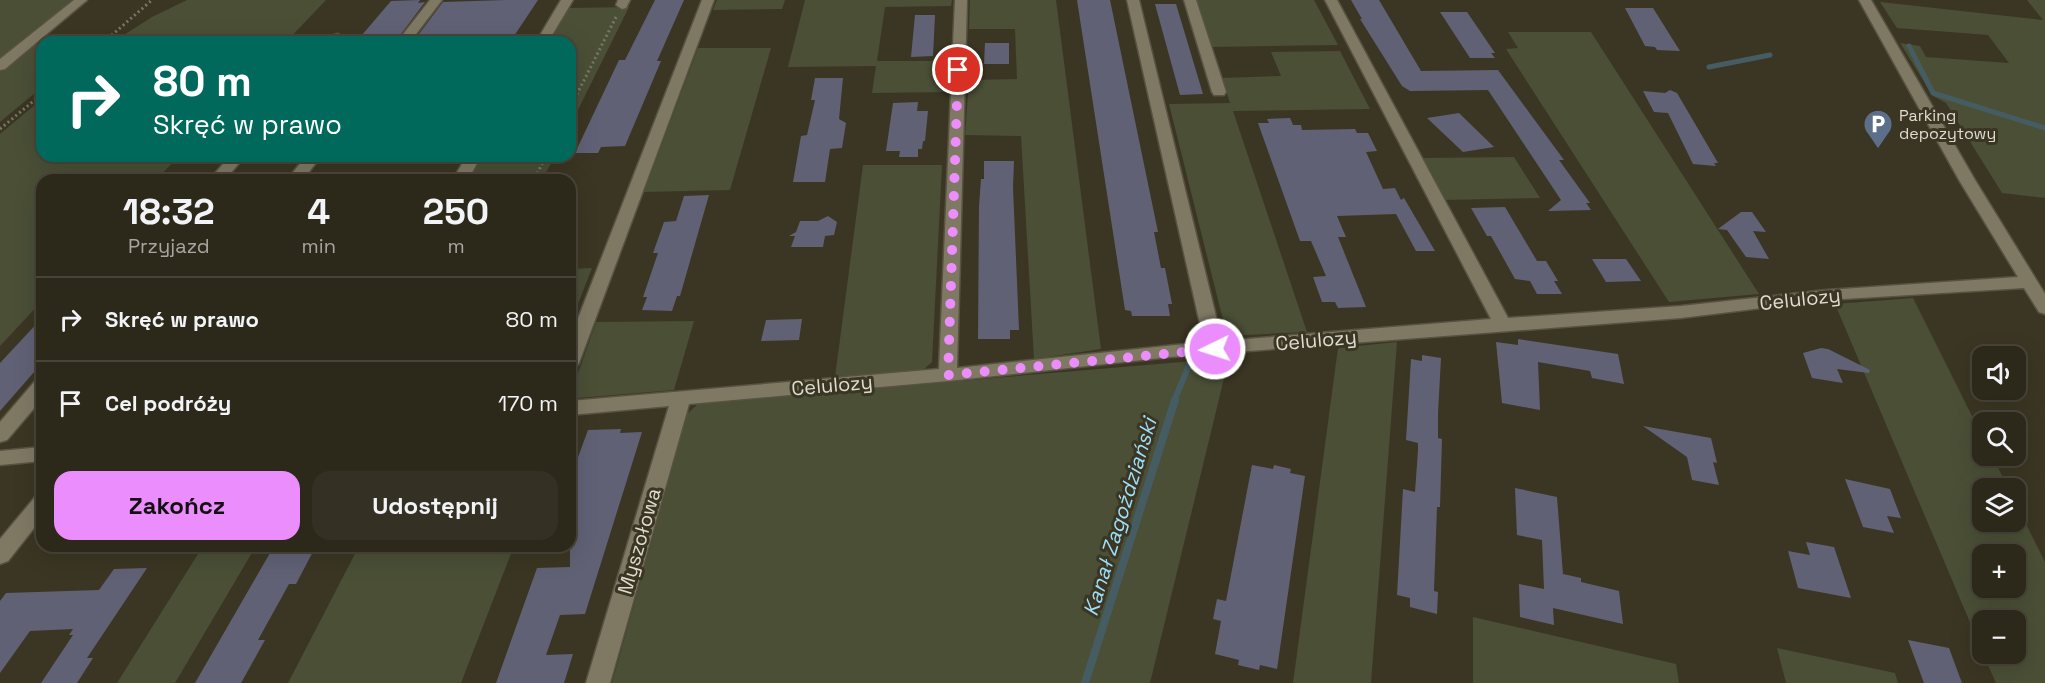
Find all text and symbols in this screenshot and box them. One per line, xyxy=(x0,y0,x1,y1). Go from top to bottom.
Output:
pin xyxy=(932,44,983,95)
icon: arrive xyxy=(941,53,974,86)
text: 80 m xyxy=(153,55,252,108)
icon: right xyxy=(54,60,132,138)
place label: Parking depozytowy xyxy=(1899,105,1996,144)
text: Skręć w prawo xyxy=(153,107,342,142)
parking icon: Parking depozytowy xyxy=(1862,108,1894,150)
text: 18:32 xyxy=(123,189,215,235)
text: 4 xyxy=(307,189,330,235)
text: 250 xyxy=(423,189,489,235)
text: Przyjazd xyxy=(128,233,210,259)
text: min xyxy=(302,233,336,259)
text: m xyxy=(447,233,465,259)
street label: Celulozy xyxy=(1758,282,1842,316)
icon: right xyxy=(54,303,87,336)
text: Skręć w prawo xyxy=(105,305,259,333)
text: 80 m xyxy=(506,305,558,333)
position arrow xyxy=(1183,317,1247,381)
street label: Celulozy xyxy=(1274,324,1358,356)
map controls xyxy=(1972,346,2026,664)
button: sound xyxy=(1972,346,2026,400)
street label: Celulozy xyxy=(790,369,874,401)
icon: arrive xyxy=(54,387,87,420)
text: Cel podróży xyxy=(105,389,231,417)
text: 170 m xyxy=(498,389,558,417)
water label: Kanał Zagoździański xyxy=(1077,412,1163,619)
button: search xyxy=(1972,412,2026,466)
button: Zakończ xyxy=(54,471,300,540)
button: Udostępnij xyxy=(312,471,558,540)
button: layers xyxy=(1972,478,2026,532)
street label: Myszołowa xyxy=(611,485,667,597)
button: + xyxy=(1972,544,2026,598)
button: − xyxy=(1972,610,2026,664)

